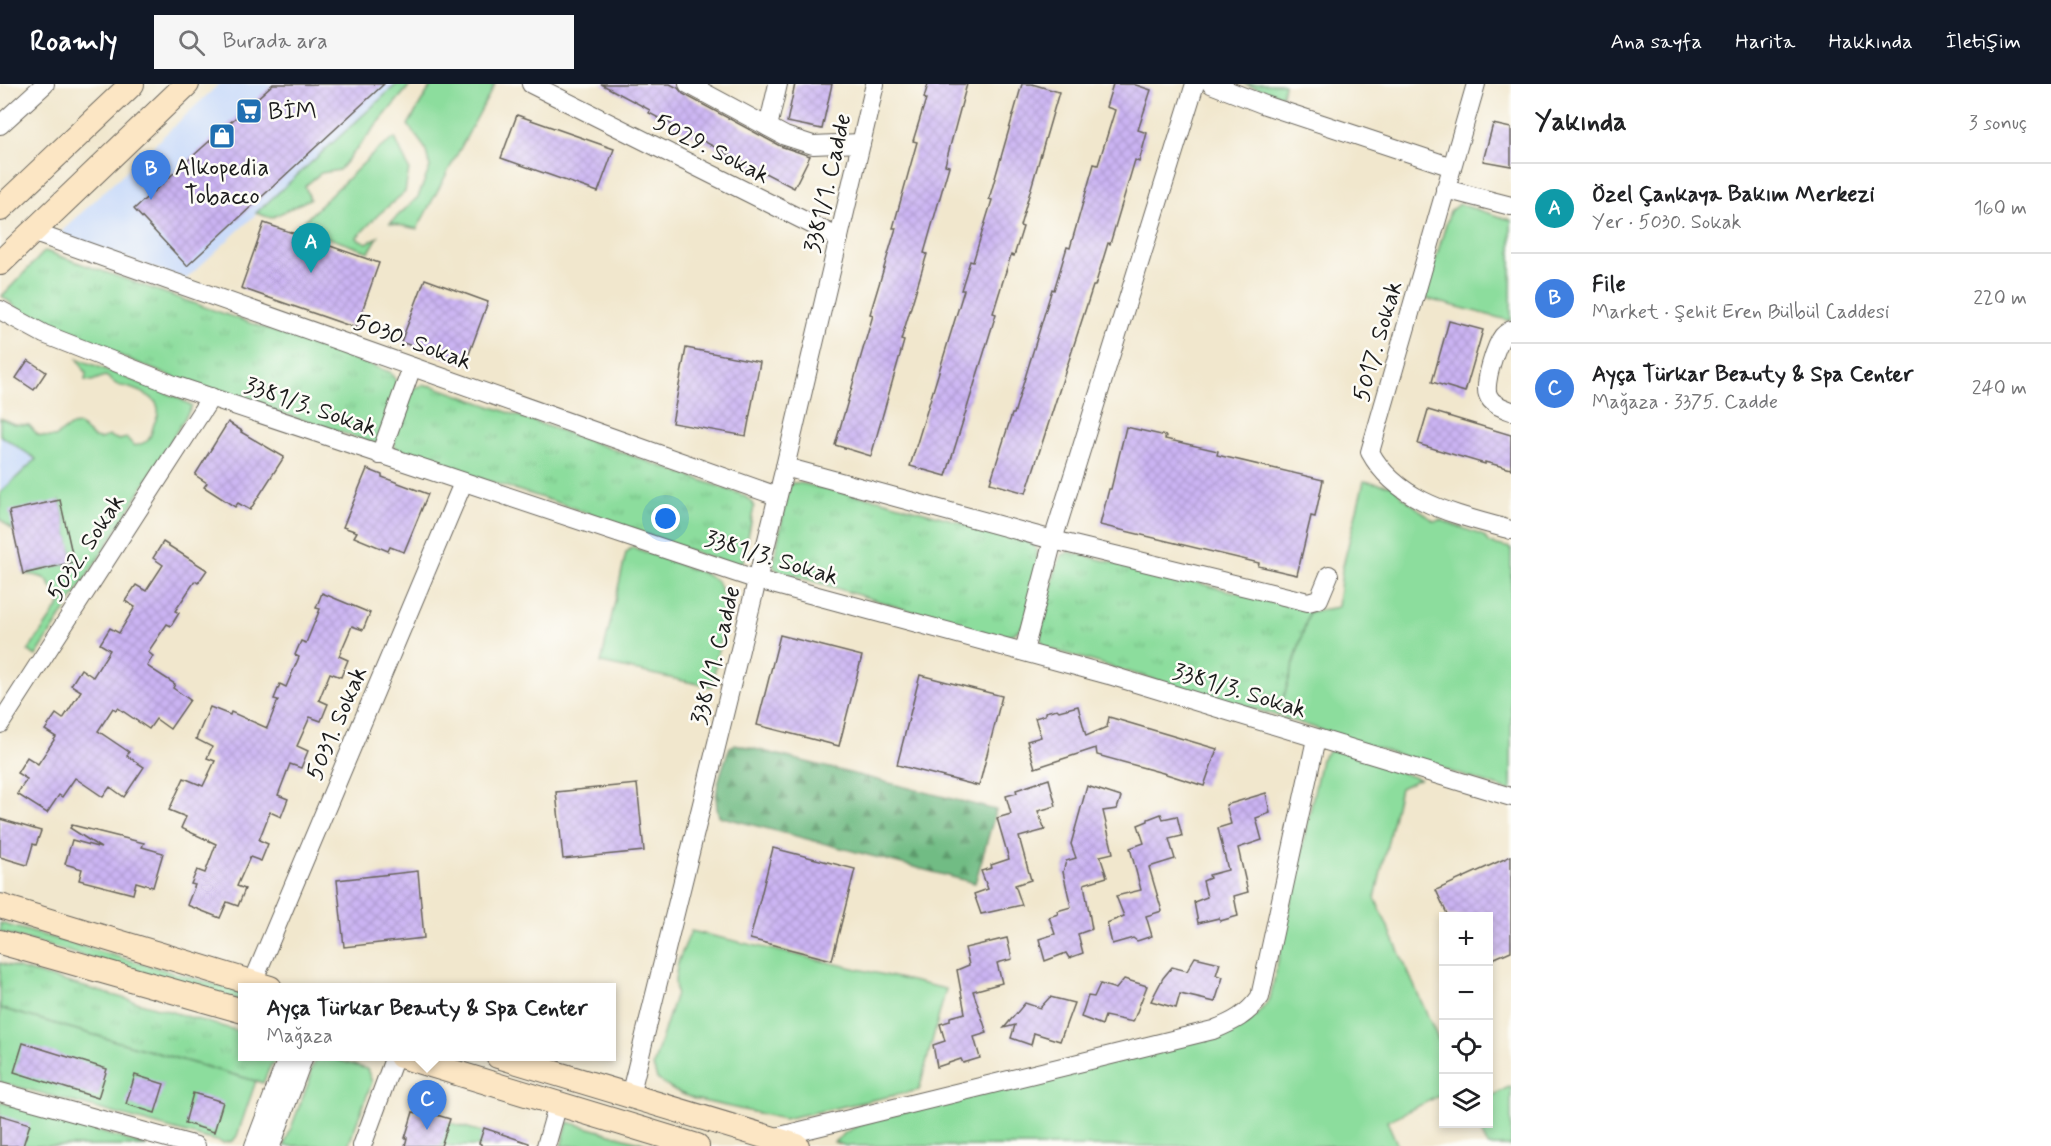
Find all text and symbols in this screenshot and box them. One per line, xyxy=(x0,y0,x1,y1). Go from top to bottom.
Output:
search box xyxy=(154,15,574,69)
text: Roamly xyxy=(30,24,118,61)
icon: search xyxy=(175,26,208,59)
text: Burada ara xyxy=(223,28,328,56)
text: Ana sayfa xyxy=(1610,28,1702,56)
text: Harita xyxy=(1735,28,1795,56)
text: Hakkında xyxy=(1828,28,1913,56)
text: İletişim xyxy=(1946,28,2021,56)
supermarket icon: BİM xyxy=(234,96,264,126)
place label: BİM xyxy=(268,97,317,128)
text: Yakında xyxy=(1535,106,1627,140)
street label: 5029. Sokak xyxy=(648,107,775,192)
text: 3 sonuç xyxy=(1969,110,2027,137)
street label: 3381/1. Cadde xyxy=(797,111,860,256)
shop icon: Alkopedia Tobacco xyxy=(207,121,237,151)
pin: B xyxy=(132,150,170,200)
place label: Alkopedia Tobacco xyxy=(175,153,269,212)
text: Özel Çankaya Bakım Merkezi xyxy=(1592,181,1874,209)
text: A xyxy=(1548,195,1561,222)
text: 160 m xyxy=(1974,195,2027,222)
text: Yer · 5030. Sokak xyxy=(1592,209,1741,236)
pin: A xyxy=(292,224,330,273)
text: File xyxy=(1592,271,1626,299)
street label: 5017. Sokak xyxy=(1346,277,1410,405)
text: B xyxy=(1548,285,1561,312)
text: 220 m xyxy=(1973,285,2027,312)
text: Market · Şehit Eren Bülbül Caddesi xyxy=(1592,299,1889,326)
street label: 5030. Sokak xyxy=(349,307,476,378)
text: Ayça Türkar Beauty & Spa Center xyxy=(1592,361,1913,389)
street label: 3381/3. Sokak xyxy=(240,370,381,445)
text: C xyxy=(1547,375,1562,402)
text: 240 m xyxy=(1972,375,2027,402)
text: Mağaza · 3375. Cadde xyxy=(1592,389,1778,416)
street label: 5032. Sokak xyxy=(40,488,132,607)
your location xyxy=(651,504,680,533)
street label: 3381/3. Sokak xyxy=(701,523,842,593)
street label: 3381/1. Cadde xyxy=(684,583,749,728)
street label: 3381/3. Sokak xyxy=(1169,656,1310,726)
street label: 5031. Sokak xyxy=(300,662,375,785)
map controls xyxy=(1439,912,1493,1128)
button: + xyxy=(1439,912,1493,966)
button: − xyxy=(1439,966,1493,1020)
popup xyxy=(238,983,616,1061)
text: Ayça Türkar Beauty & Spa Center xyxy=(266,995,588,1023)
button: locate xyxy=(1439,1020,1493,1074)
text: Mağaza xyxy=(266,1023,333,1050)
button: layers xyxy=(1439,1074,1493,1128)
pin: C xyxy=(408,1080,446,1130)

